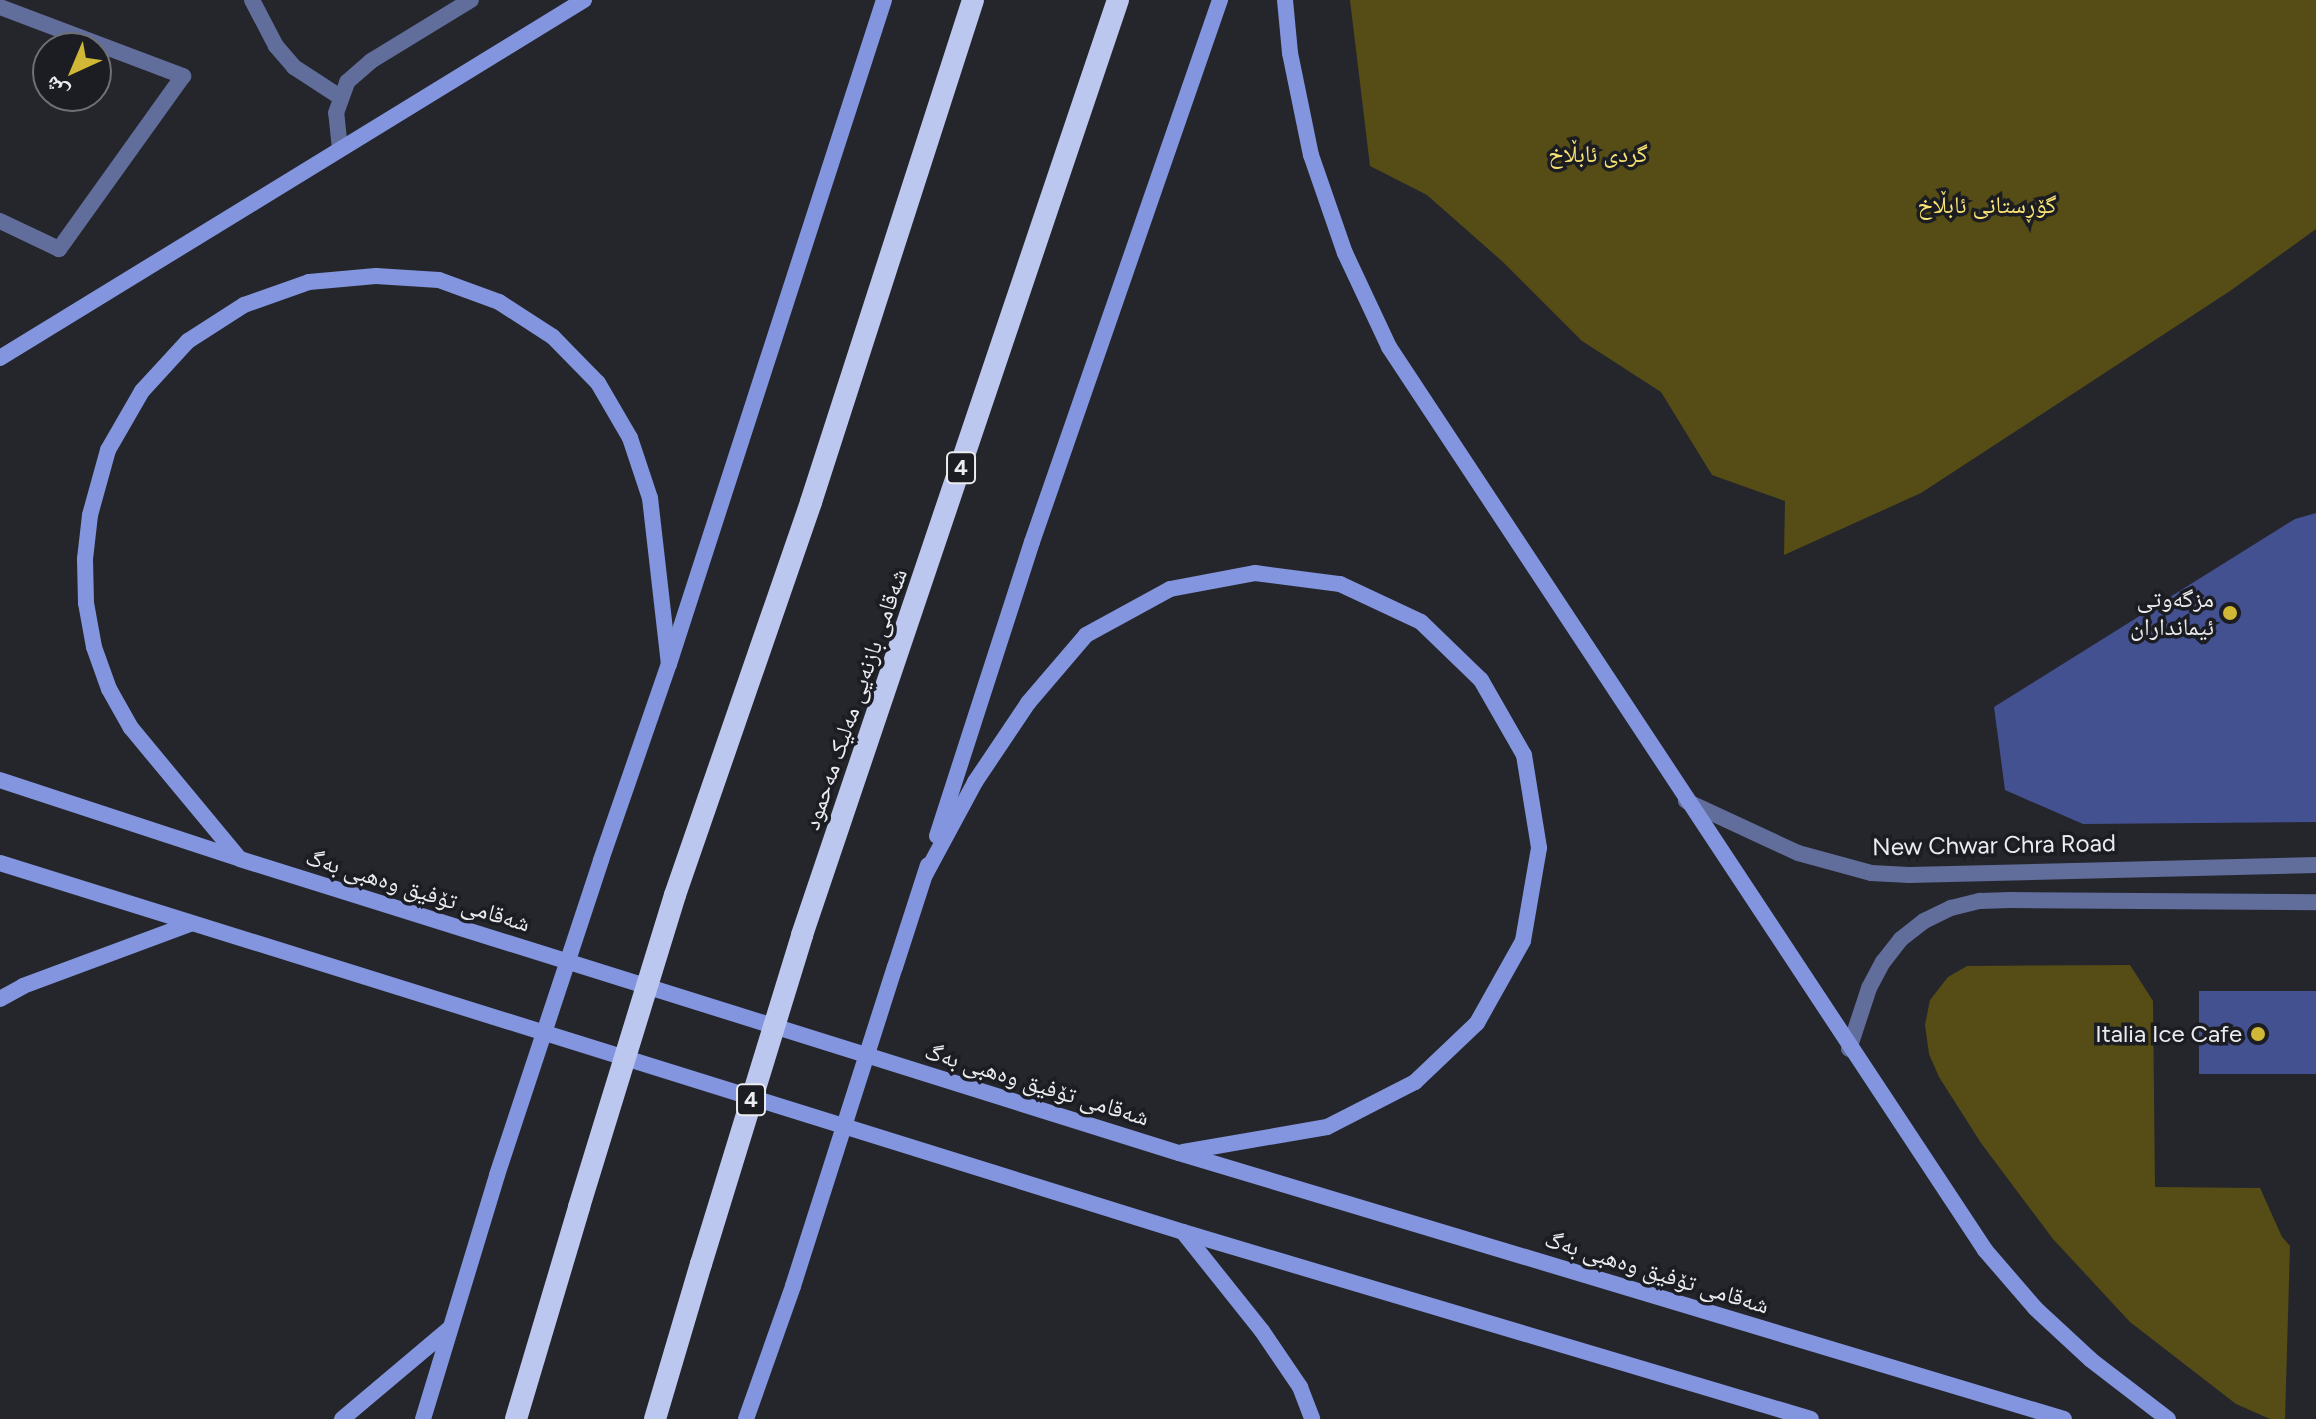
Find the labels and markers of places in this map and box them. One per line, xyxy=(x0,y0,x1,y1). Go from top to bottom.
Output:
place label: مزگەوتی ئیمانداران xyxy=(2130,585,2214,641)
marker: مزگەوتی ئیمانداران xyxy=(2221,604,2239,622)
place label: Italia Ice Cafe xyxy=(2095,1020,2242,1048)
marker: Italia Ice Cafe xyxy=(2249,1025,2267,1043)

